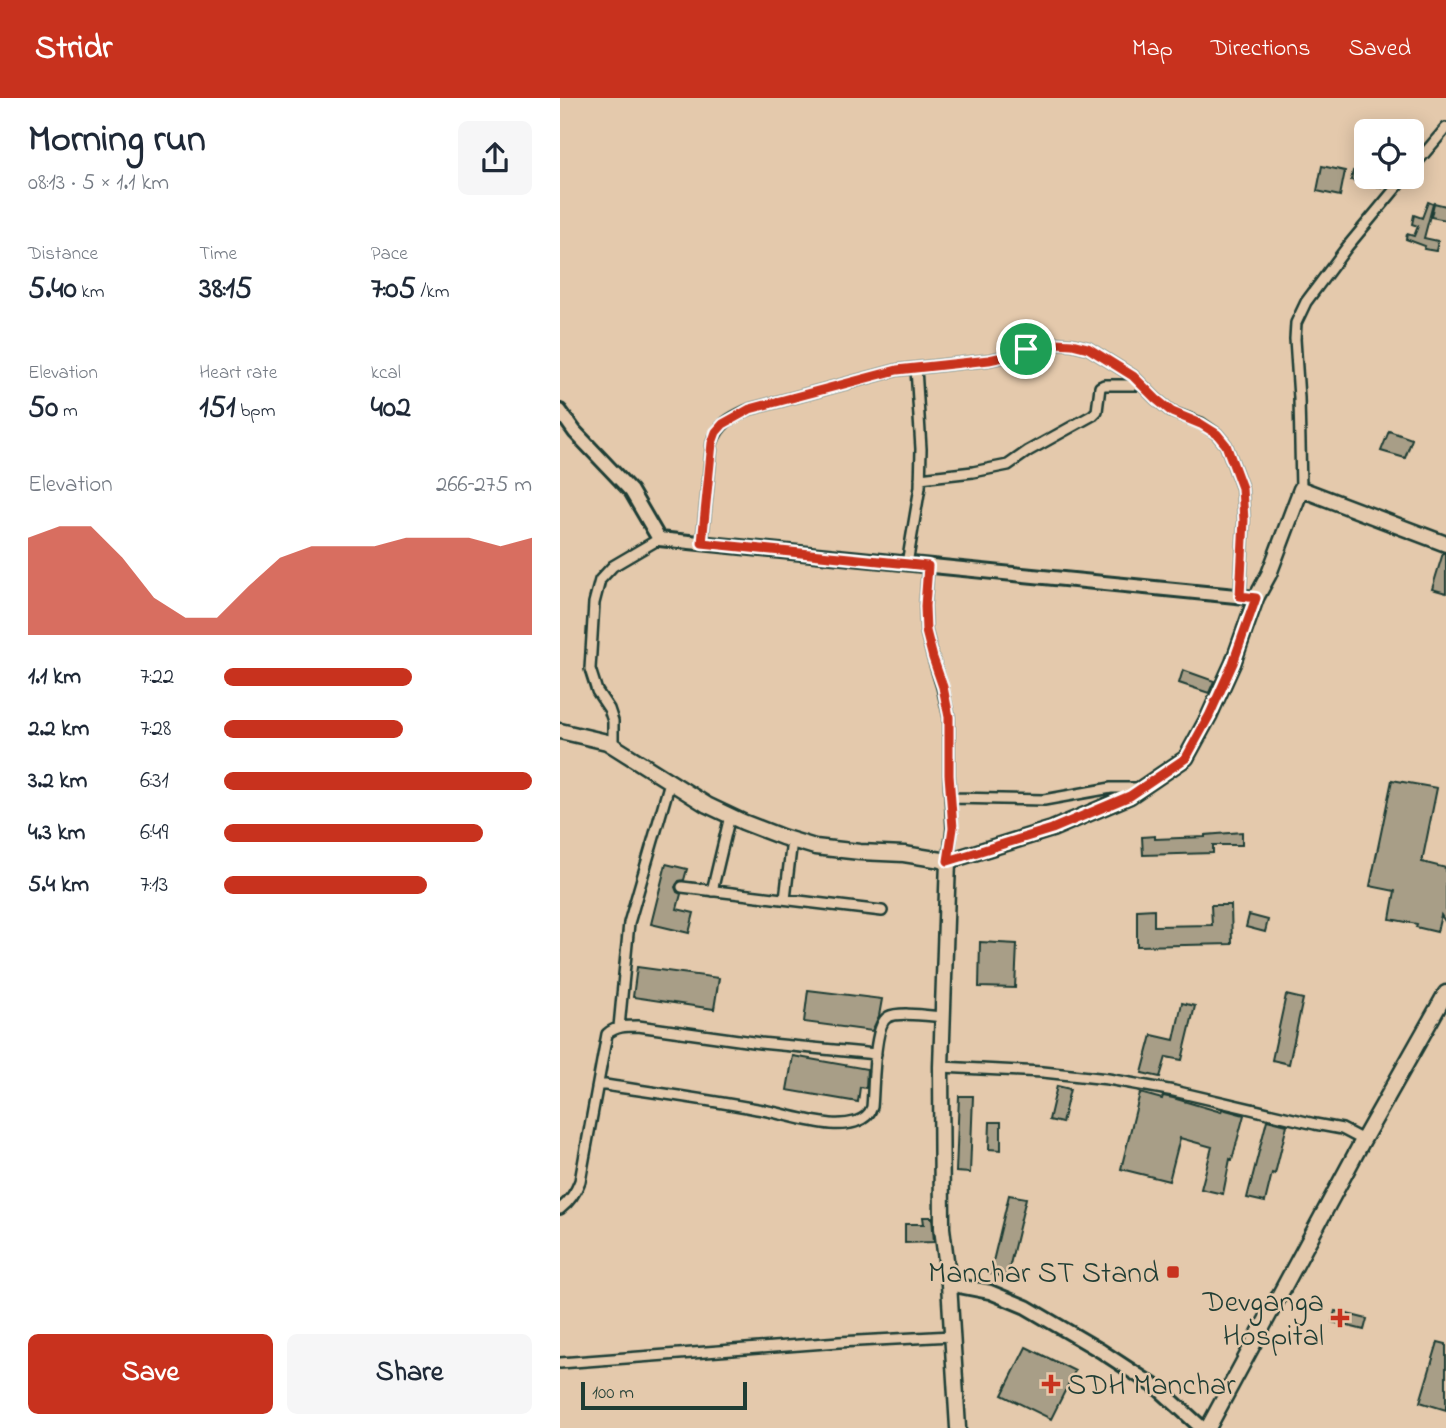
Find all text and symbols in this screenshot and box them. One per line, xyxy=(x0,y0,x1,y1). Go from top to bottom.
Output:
text: Stridr xyxy=(35,25,112,73)
text: Map xyxy=(1132,32,1173,67)
text: Directions xyxy=(1211,32,1310,67)
text: Saved xyxy=(1348,32,1411,67)
text: Morning run xyxy=(28,113,206,169)
map controls xyxy=(1354,119,1424,189)
button: locate xyxy=(1354,119,1424,189)
button: share xyxy=(458,121,532,195)
text: 08:13 · 5 × 1.1 km xyxy=(28,167,169,200)
text: Distance xyxy=(28,241,98,268)
text: Time xyxy=(199,241,237,268)
text: Pace xyxy=(371,241,408,268)
text: 5.40 xyxy=(28,268,77,312)
text: 38:15 xyxy=(199,268,252,312)
text: 7:05 xyxy=(371,268,416,312)
text: km xyxy=(77,279,104,306)
text: /km xyxy=(416,279,449,306)
pin xyxy=(996,319,1056,379)
icon: arrive xyxy=(1007,330,1045,368)
text: Elevation xyxy=(28,360,98,387)
text: Heart rate xyxy=(199,360,277,387)
text: kcal xyxy=(371,360,401,387)
text: 50 xyxy=(28,387,58,431)
text: 151 xyxy=(199,387,236,431)
text: 402 xyxy=(371,387,411,431)
text: m xyxy=(58,398,78,425)
text: bpm xyxy=(236,398,275,425)
text: Elevation xyxy=(28,469,113,502)
text: 266–275 m xyxy=(436,469,532,502)
text: 1.1 km xyxy=(28,661,81,694)
text: 7:22 xyxy=(140,661,174,694)
text: 2.2 km xyxy=(28,713,89,746)
text: 7:28 xyxy=(140,713,172,746)
text: 3.2 km xyxy=(28,765,87,798)
text: 6:31 xyxy=(140,765,169,798)
text: 4.3 km xyxy=(28,817,85,850)
text: 6:49 xyxy=(140,817,168,850)
text: 5.4 km xyxy=(28,869,89,902)
text: 7:13 xyxy=(140,869,168,902)
place label: Manchar ST Stand xyxy=(928,1253,1159,1297)
marker: Manchar ST Stand xyxy=(1165,1264,1181,1280)
place label: Devganga Hospital xyxy=(1202,1282,1324,1360)
marker: Devganga Hospital xyxy=(1330,1308,1350,1328)
button: Save xyxy=(28,1334,273,1414)
button: Share xyxy=(287,1334,532,1414)
place label: SDH Manchar xyxy=(1067,1365,1236,1409)
marker: SDH Manchar xyxy=(1041,1374,1061,1394)
scale bar xyxy=(581,1379,747,1411)
text: 100 m xyxy=(592,1380,634,1407)

